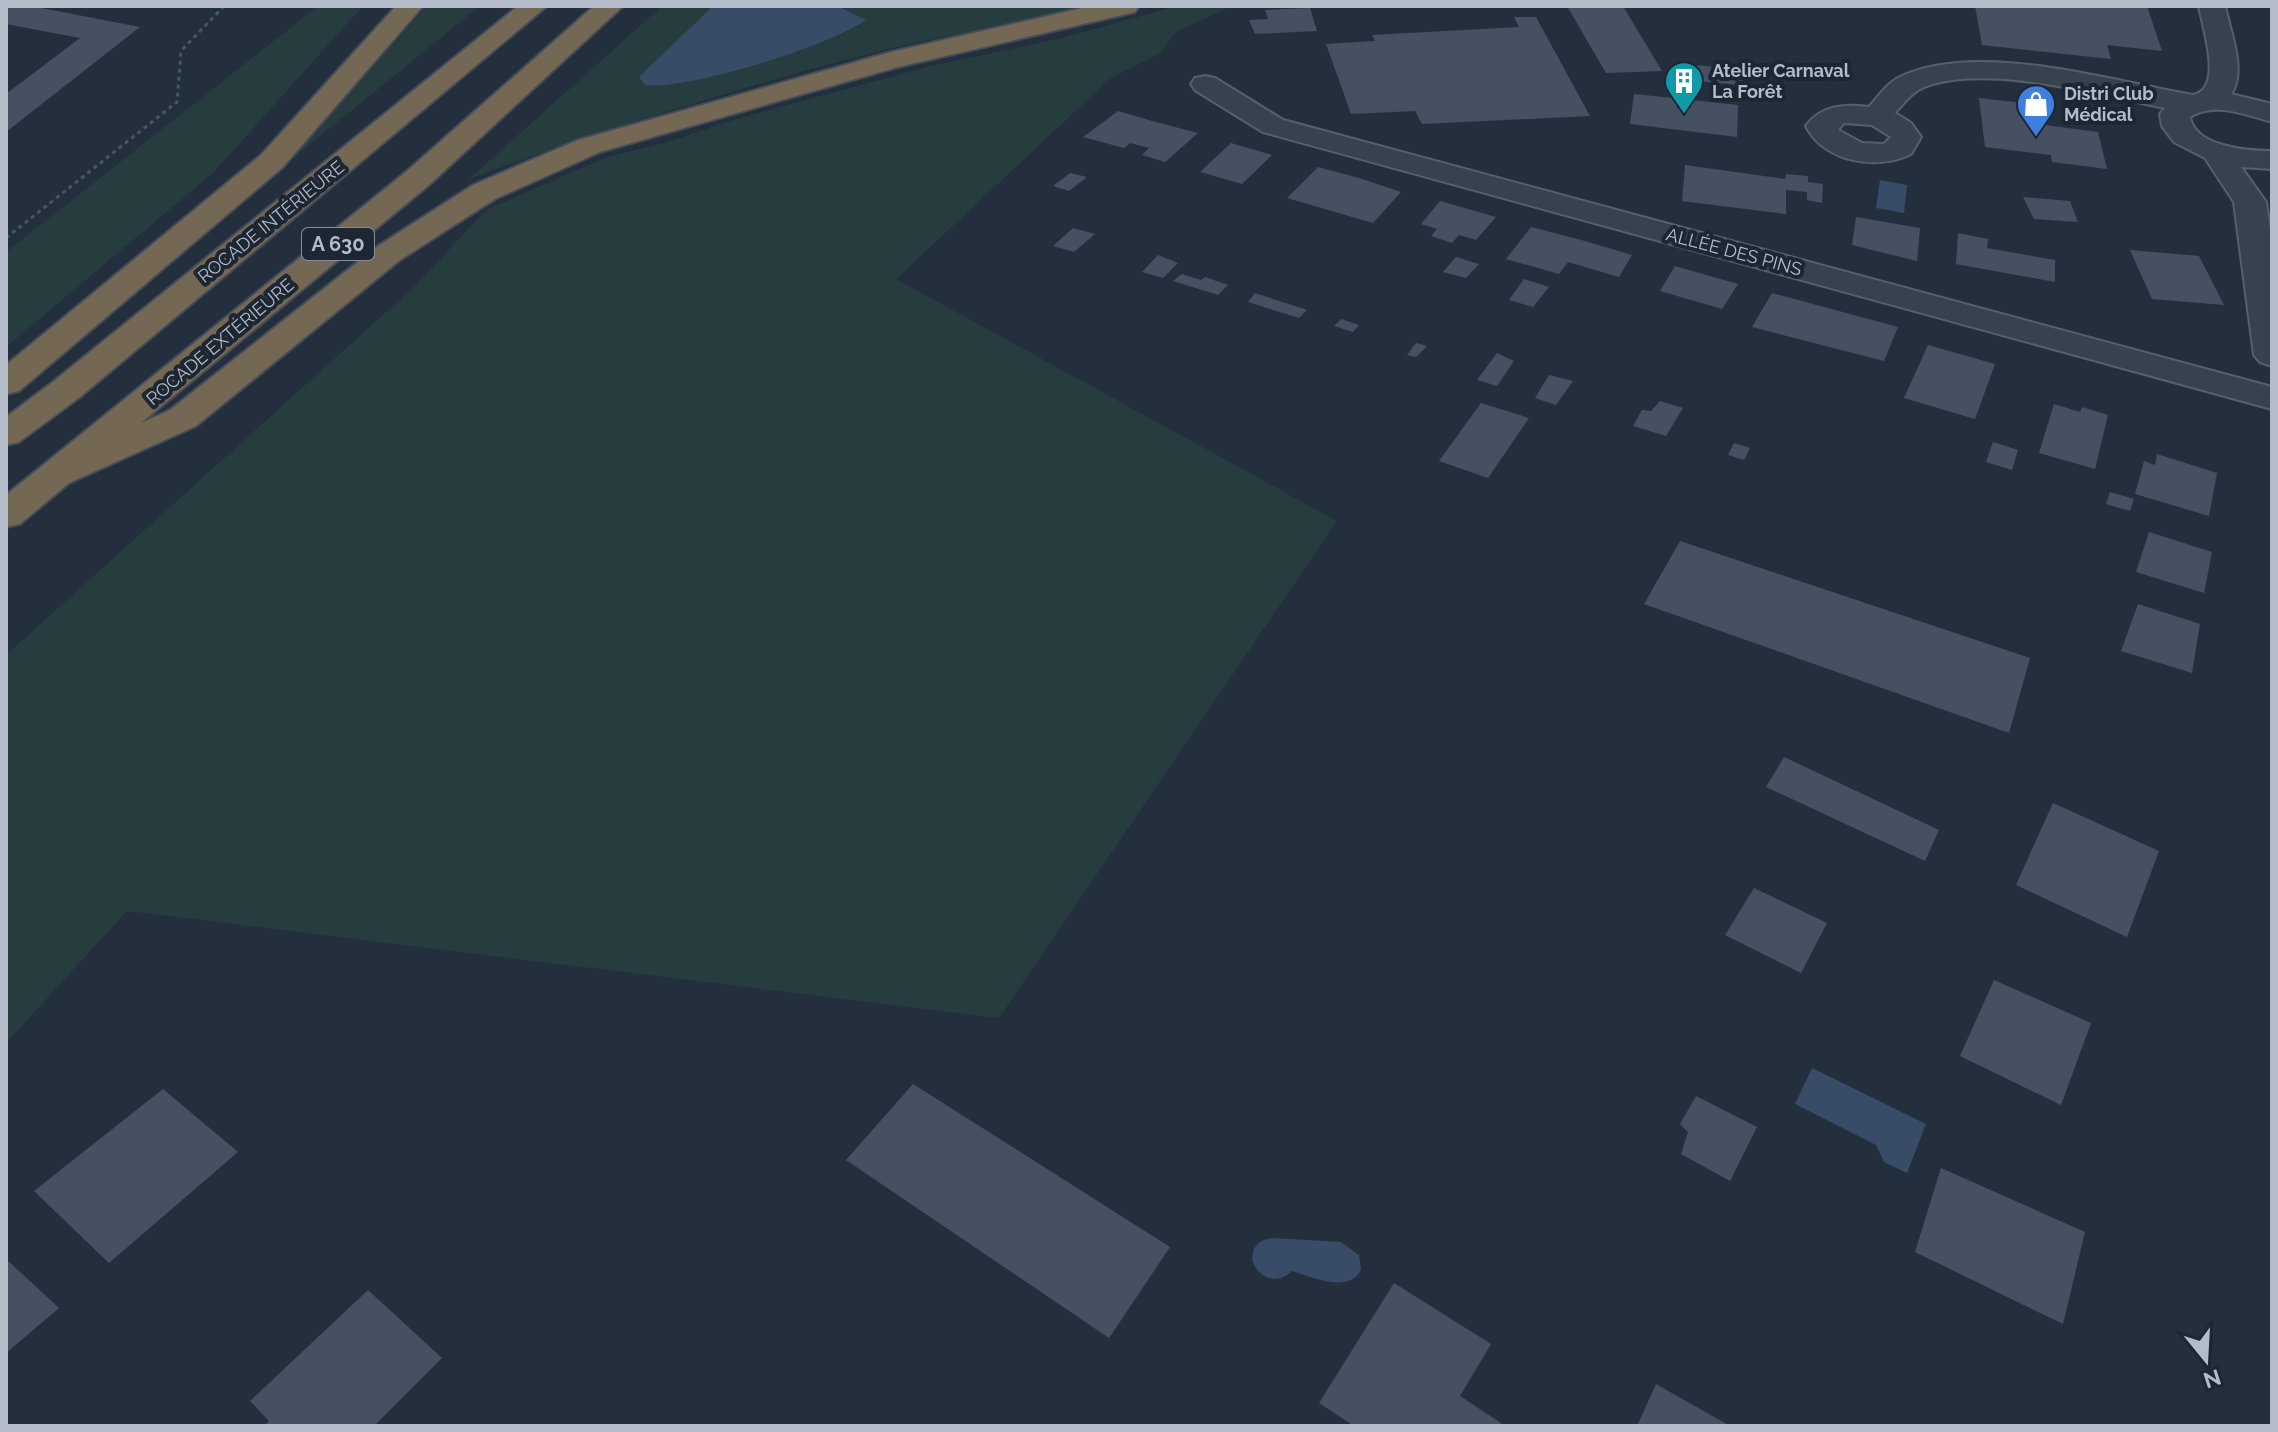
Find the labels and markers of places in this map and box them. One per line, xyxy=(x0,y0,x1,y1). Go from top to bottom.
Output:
building icon: Atelier Carnaval La Forêt xyxy=(1663,60,1705,115)
place label: Atelier Carnaval La Forêt xyxy=(1712,60,1850,102)
shop icon: Distri Club Médical xyxy=(2015,83,2057,138)
place label: Distri Club Médical xyxy=(2064,83,2154,125)

